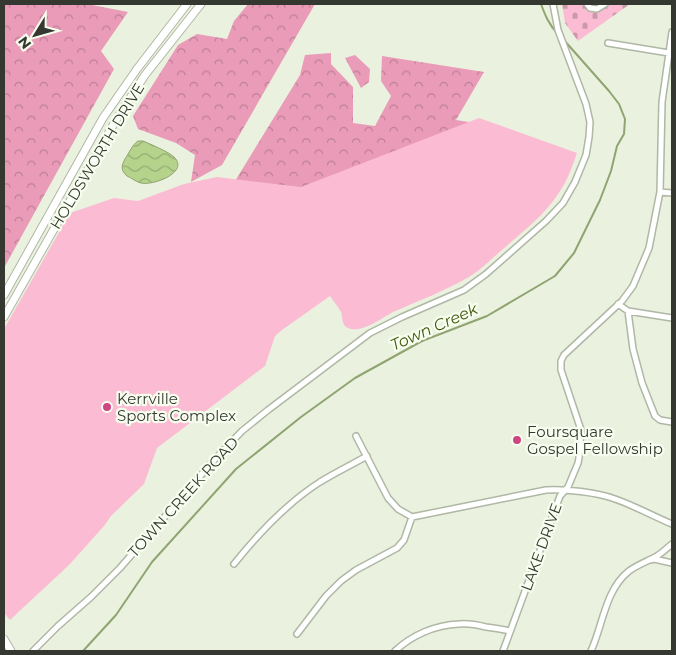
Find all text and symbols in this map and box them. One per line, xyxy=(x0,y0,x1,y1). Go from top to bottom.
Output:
north arrow xyxy=(10,10,60,60)
text: N xyxy=(14,33,35,53)
street label: HOLDSWORTH DRIVE xyxy=(46,79,148,233)
water label: Town Creek xyxy=(387,299,482,355)
place label: Kerrville Sports Complex xyxy=(117,389,236,425)
marker: Kerrville Sports Complex xyxy=(101,401,113,413)
place label: Foursquare Gospel Fellowship xyxy=(527,422,663,458)
street label: TOWN CREEK ROAD xyxy=(124,433,242,561)
marker: Foursquare Gospel Fellowship xyxy=(511,434,523,446)
street label: LAKE DRIVE xyxy=(516,501,566,593)

